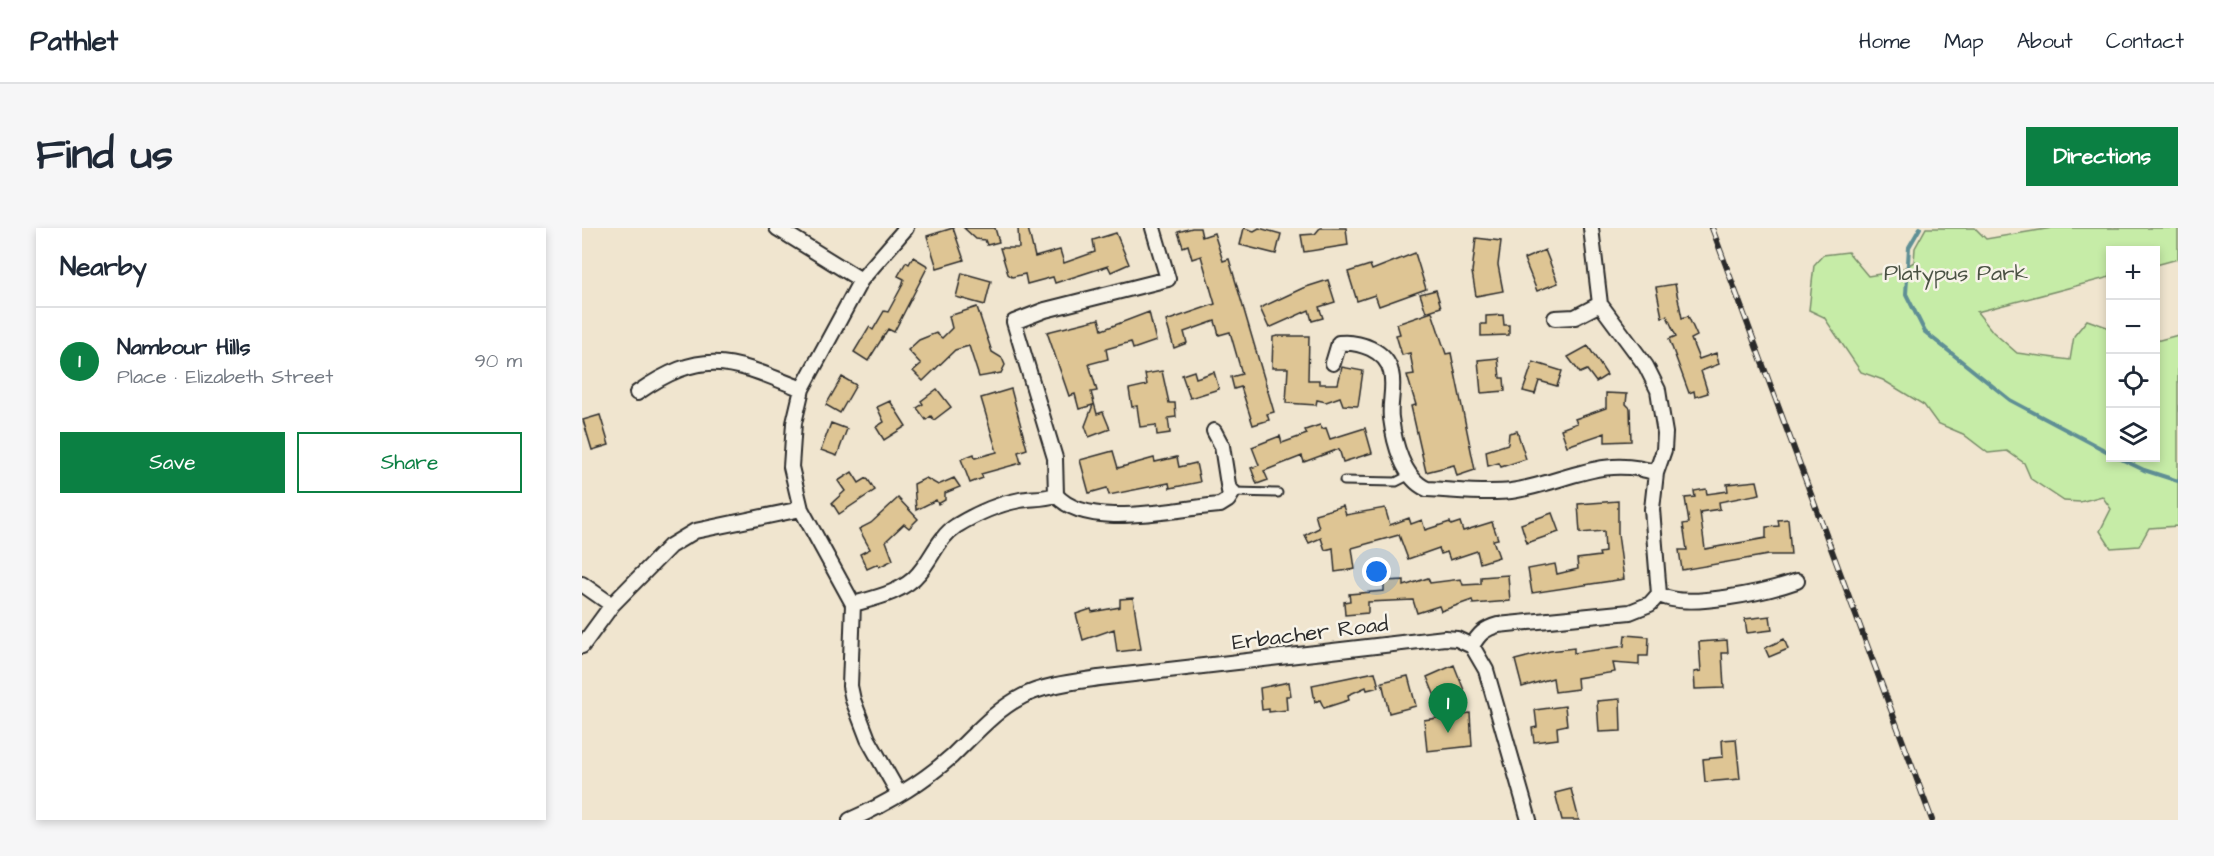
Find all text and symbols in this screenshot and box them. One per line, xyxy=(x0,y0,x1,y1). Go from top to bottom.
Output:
text: Pathlet xyxy=(30,22,118,61)
text: Home xyxy=(1859,27,1911,56)
text: Map xyxy=(1944,27,1984,56)
text: About xyxy=(2017,27,2073,56)
text: Contact xyxy=(2106,27,2184,56)
text: Find us xyxy=(36,127,173,185)
button: Directions xyxy=(2026,127,2178,186)
map controls xyxy=(2106,246,2160,462)
button: + xyxy=(2106,246,2160,300)
text: Nearby xyxy=(60,249,147,285)
park label: Platypus Park xyxy=(1884,258,2028,290)
button: − xyxy=(2106,300,2160,354)
text: Nambour Hills xyxy=(117,332,251,363)
text: 1 xyxy=(78,347,81,375)
text: 90 m xyxy=(474,347,522,375)
button: locate xyxy=(2106,354,2160,408)
text: Place · Elizabeth Street xyxy=(117,363,333,391)
button: layers xyxy=(2106,408,2160,462)
button: Save xyxy=(60,432,285,493)
button: Share xyxy=(297,432,522,493)
your location xyxy=(1362,557,1391,586)
street label: Erbacher Road xyxy=(1230,609,1390,658)
pin: 1 xyxy=(1428,684,1468,733)

